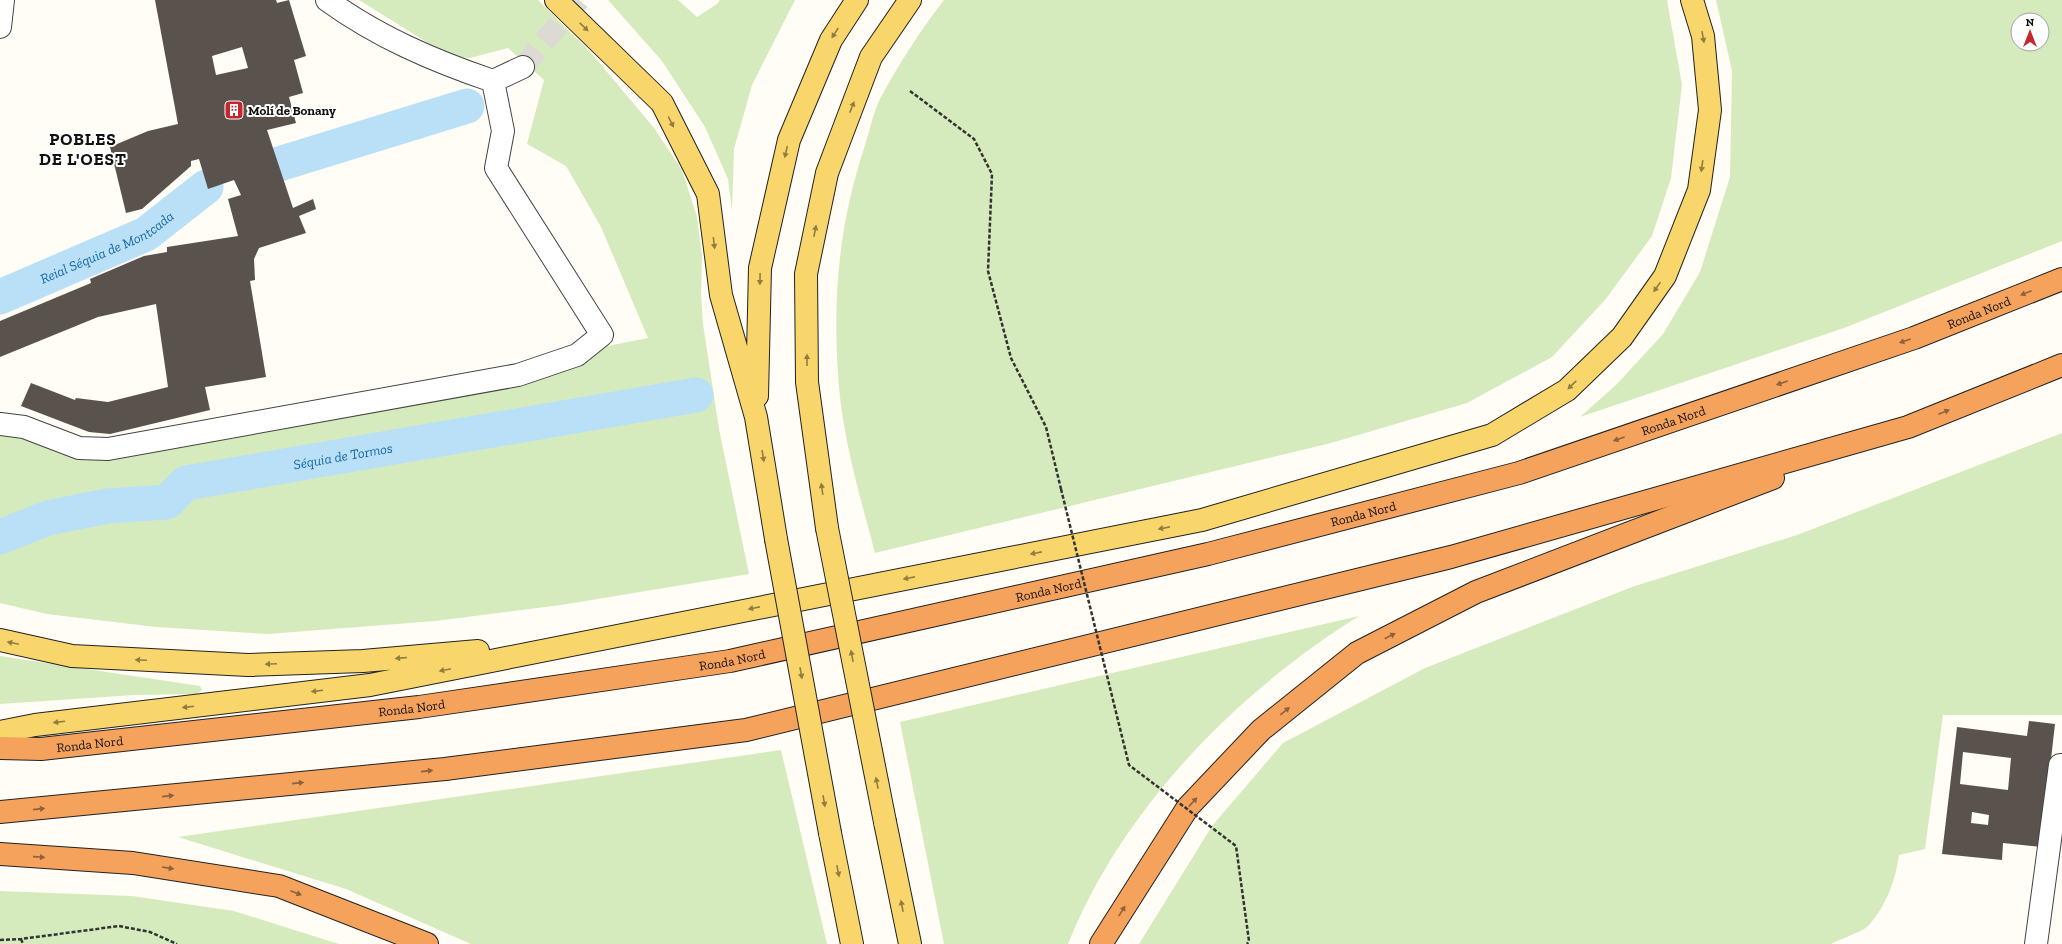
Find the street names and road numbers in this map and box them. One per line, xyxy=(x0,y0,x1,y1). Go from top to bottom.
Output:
street label: Ronda Nord xyxy=(1945,293,2013,332)
street label: Ronda Nord xyxy=(1639,403,1708,439)
street label: Ronda Nord xyxy=(1329,498,1398,530)
street label: Ronda Nord xyxy=(1014,576,1083,605)
street label: Ronda Nord xyxy=(698,646,767,673)
street label: Ronda Nord xyxy=(378,696,446,719)
street label: Ronda Nord xyxy=(56,733,124,755)

